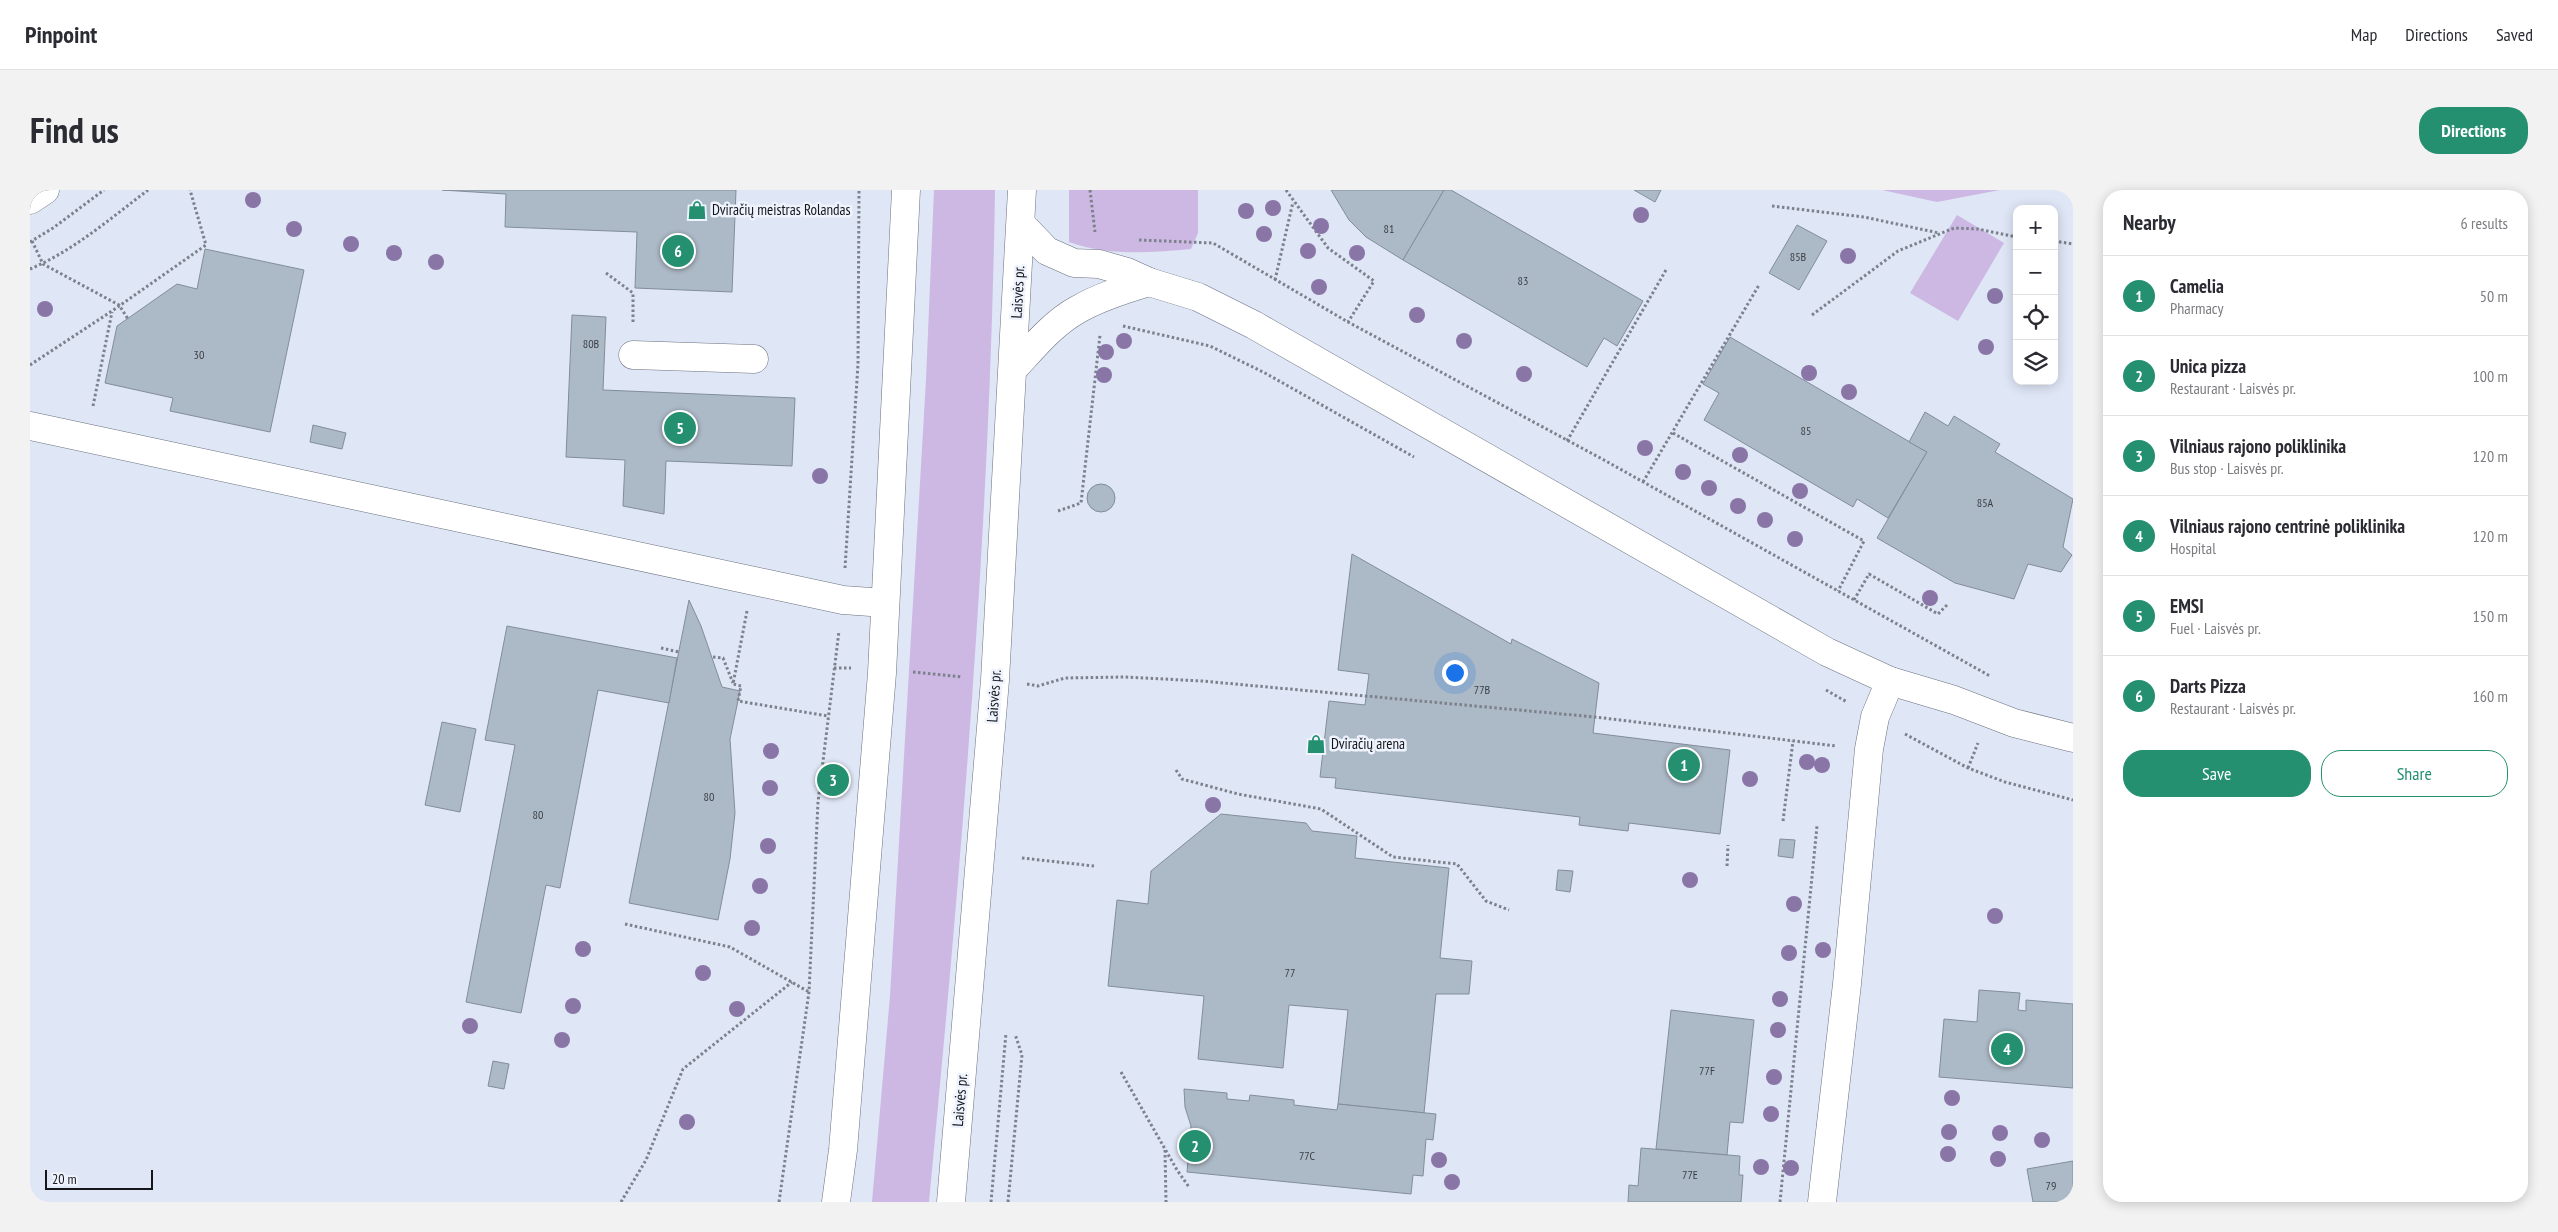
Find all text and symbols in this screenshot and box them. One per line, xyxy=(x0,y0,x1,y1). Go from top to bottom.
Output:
text: Pinpoint xyxy=(25,19,97,50)
text: Map xyxy=(2351,23,2377,46)
text: Directions xyxy=(2405,23,2468,46)
text: Saved xyxy=(2496,23,2533,46)
text: Find us xyxy=(30,107,119,153)
button: Directions xyxy=(2419,107,2528,154)
shop icon: Dviračių meistras Rolandas xyxy=(686,199,708,221)
place label: Dviračių meistras Rolandas xyxy=(712,200,851,219)
map controls xyxy=(2013,205,2058,385)
button: + xyxy=(2013,205,2058,250)
text: Nearby xyxy=(2123,209,2176,236)
text: 6 results xyxy=(2461,213,2508,233)
house number: 81 xyxy=(1384,221,1394,236)
pin: 6 xyxy=(662,232,694,270)
house number: 85B xyxy=(1790,249,1807,264)
button: − xyxy=(2013,250,2058,295)
street label: Laisvės pr. xyxy=(1007,265,1028,319)
house number: 83 xyxy=(1518,273,1528,288)
text: Camelia xyxy=(2170,274,2224,298)
text: 1 xyxy=(2135,286,2143,306)
text: 50 m xyxy=(2480,286,2508,306)
button: locate xyxy=(2013,295,2058,340)
text: Pharmacy xyxy=(2170,298,2223,318)
house number: 80B xyxy=(583,336,600,351)
button: layers xyxy=(2013,340,2058,385)
house number: 30 xyxy=(194,347,204,362)
text: Unica pizza xyxy=(2170,354,2246,378)
text: 2 xyxy=(2135,366,2143,386)
text: 100 m xyxy=(2473,366,2508,386)
text: Restaurant · Laisvės pr. xyxy=(2170,378,2296,398)
pin: 5 xyxy=(664,409,696,447)
house number: 85 xyxy=(1801,423,1811,438)
text: Vilniaus rajono poliklinika xyxy=(2170,434,2346,458)
text: 3 xyxy=(2135,446,2143,466)
text: 120 m xyxy=(2473,446,2508,466)
text: Bus stop · Laisvės pr. xyxy=(2170,458,2284,478)
house number: 85A xyxy=(1977,495,1994,510)
text: Vilniaus rajono centrinė poliklinika xyxy=(2170,514,2405,538)
text: 4 xyxy=(2135,526,2143,546)
text: 120 m xyxy=(2473,526,2508,546)
text: Hospital xyxy=(2170,538,2216,558)
text: EMSI xyxy=(2170,594,2204,618)
text: 5 xyxy=(2135,606,2143,626)
text: 150 m xyxy=(2473,606,2508,626)
text: Fuel · Laisvės pr. xyxy=(2170,618,2261,638)
your location xyxy=(1442,660,1468,686)
street label: Laisvės pr. xyxy=(982,668,1005,723)
text: Darts Pizza xyxy=(2170,674,2246,698)
house number: 77B xyxy=(1474,682,1491,697)
text: 6 xyxy=(2135,686,2143,706)
text: 160 m xyxy=(2473,686,2508,706)
text: Restaurant · Laisvės pr. xyxy=(2170,698,2296,718)
shop icon: Dviračių arena xyxy=(1305,733,1327,755)
place label: Dviračių arena xyxy=(1331,734,1405,753)
pin: 1 xyxy=(1668,746,1700,784)
button: Save xyxy=(2123,750,2311,797)
button: Share xyxy=(2321,750,2508,797)
pin: 3 xyxy=(817,761,849,799)
house number: 80 xyxy=(704,789,714,804)
house number: 80 xyxy=(533,807,543,822)
house number: 77 xyxy=(1285,965,1295,980)
pin: 4 xyxy=(1991,1030,2023,1068)
house number: 77F xyxy=(1699,1063,1715,1078)
street label: Laisvės pr. xyxy=(948,1072,971,1127)
pin: 2 xyxy=(1179,1127,1211,1165)
house number: 77C xyxy=(1299,1148,1316,1163)
scale bar xyxy=(45,1167,152,1190)
house number: 77E xyxy=(1682,1167,1698,1182)
text: 20 m xyxy=(52,1170,77,1188)
house number: 79 xyxy=(2046,1178,2056,1193)

